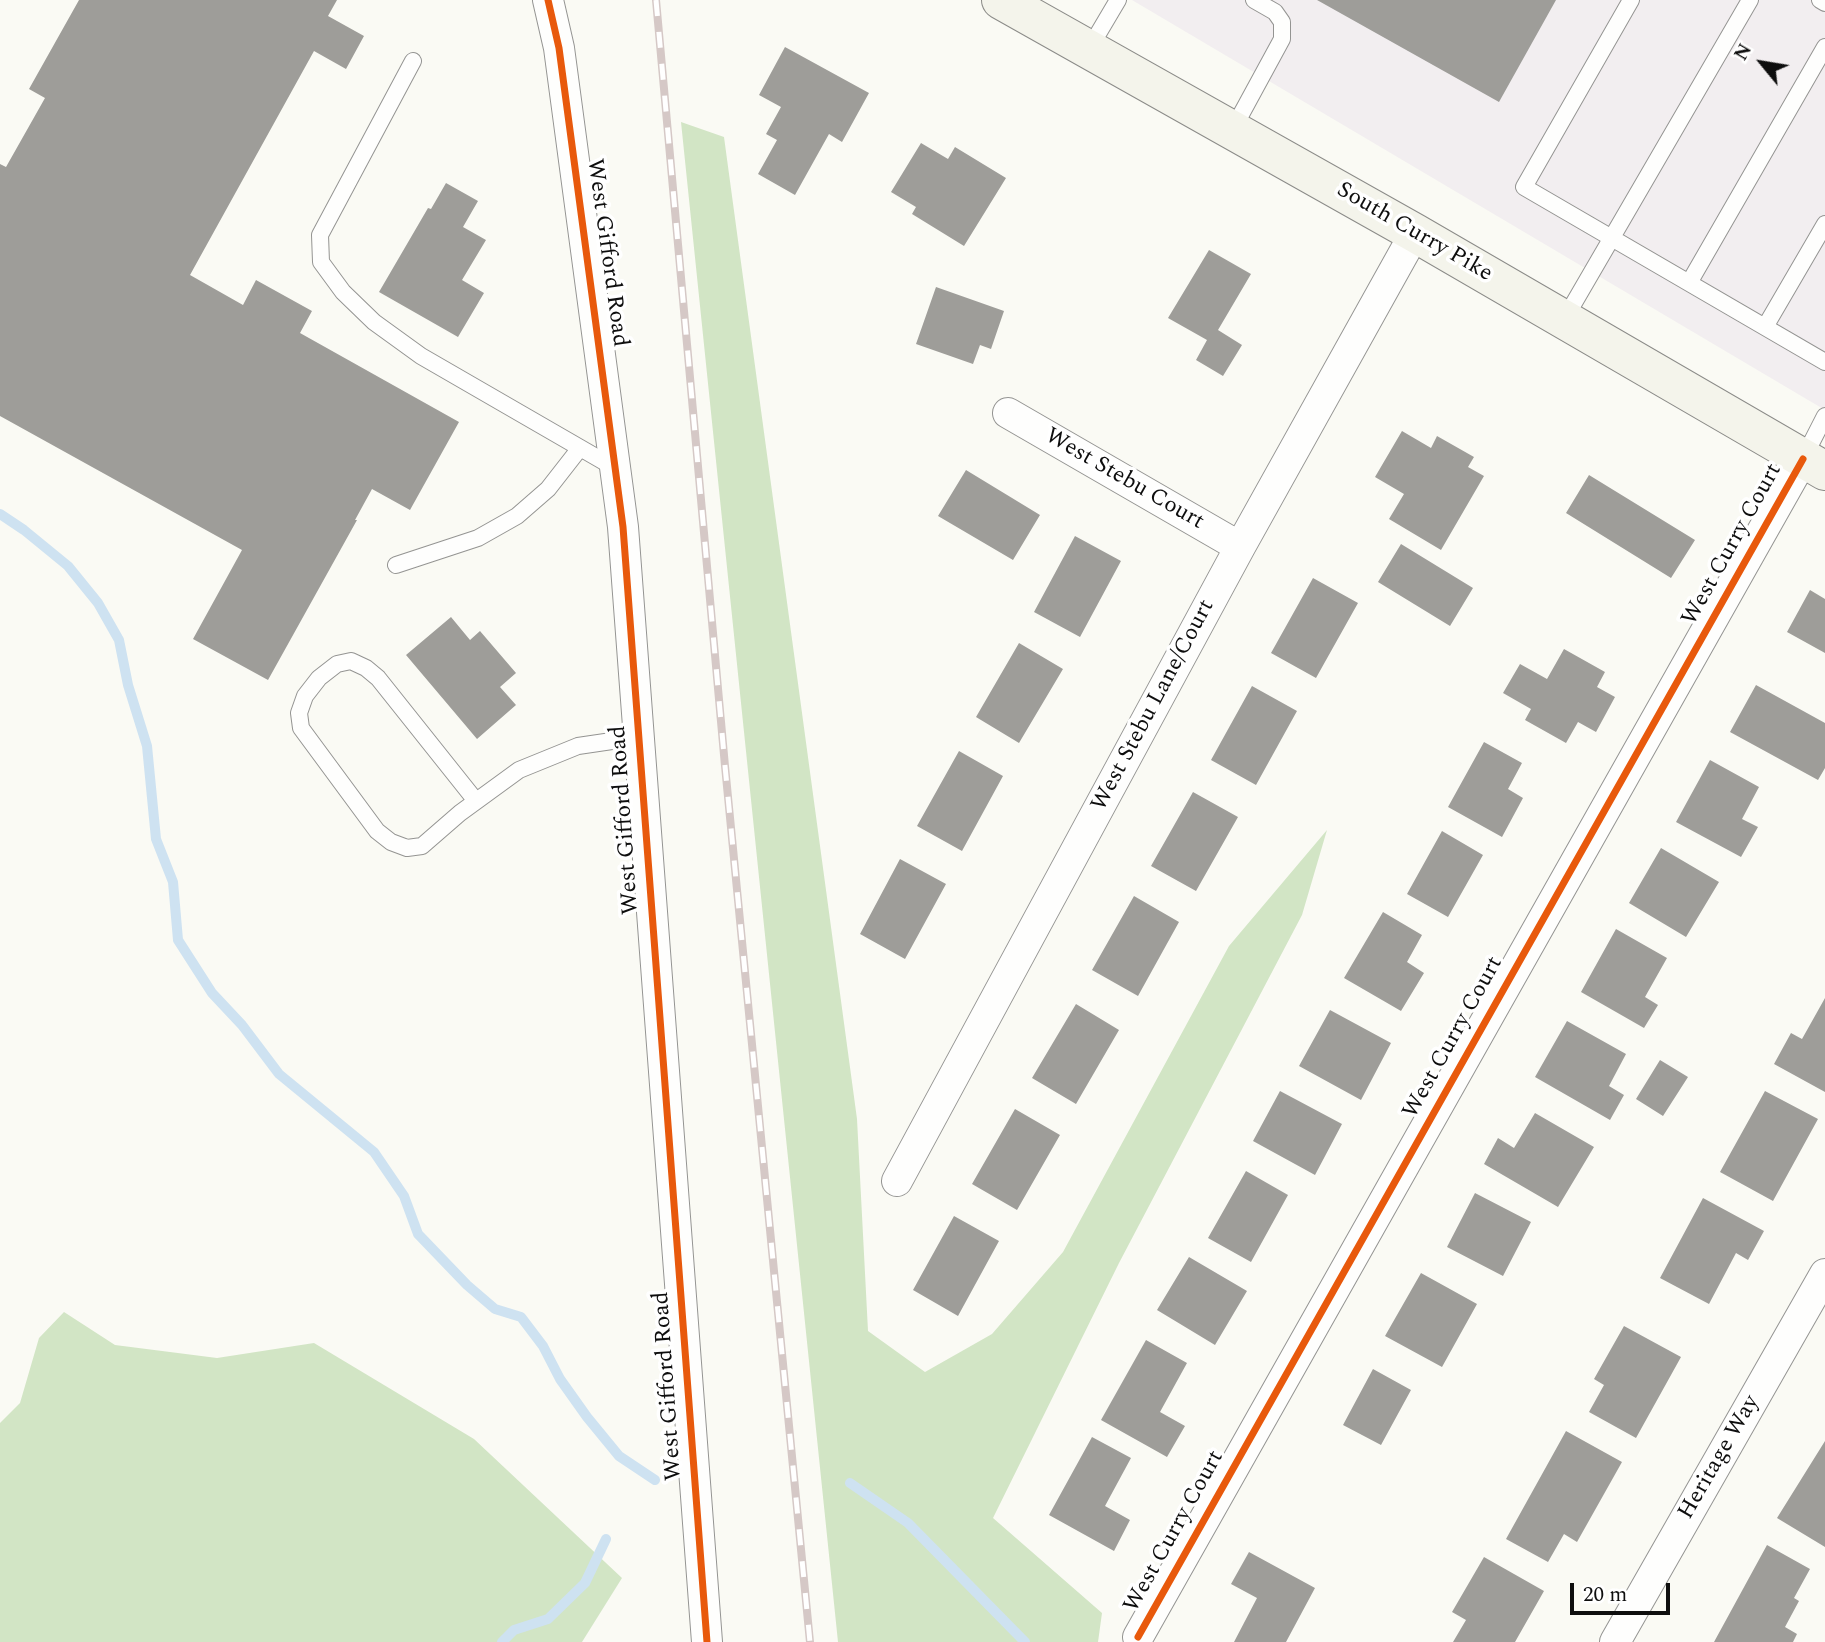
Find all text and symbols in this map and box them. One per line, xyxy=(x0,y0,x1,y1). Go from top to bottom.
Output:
north arrow xyxy=(1727,28,1797,98)
text: N xyxy=(1727,38,1760,66)
street label: West Gifford Road xyxy=(579,157,633,349)
street label: South Curry Pike xyxy=(1331,177,1497,289)
street label: West Stebu Court xyxy=(1039,423,1209,537)
street label: West Curry Court xyxy=(1677,459,1789,631)
street label: West Stebu Lane/Court xyxy=(1087,596,1221,816)
street label: West Gifford Road xyxy=(606,725,646,915)
street label: West Curry Court xyxy=(1398,952,1510,1124)
street label: West Gifford Road xyxy=(649,1291,689,1481)
street label: Heritage Way xyxy=(1673,1391,1767,1525)
street label: West Curry Court xyxy=(1119,1446,1231,1618)
scale bar xyxy=(1573,1568,1673,1612)
text: 20 m xyxy=(1583,1579,1627,1611)

